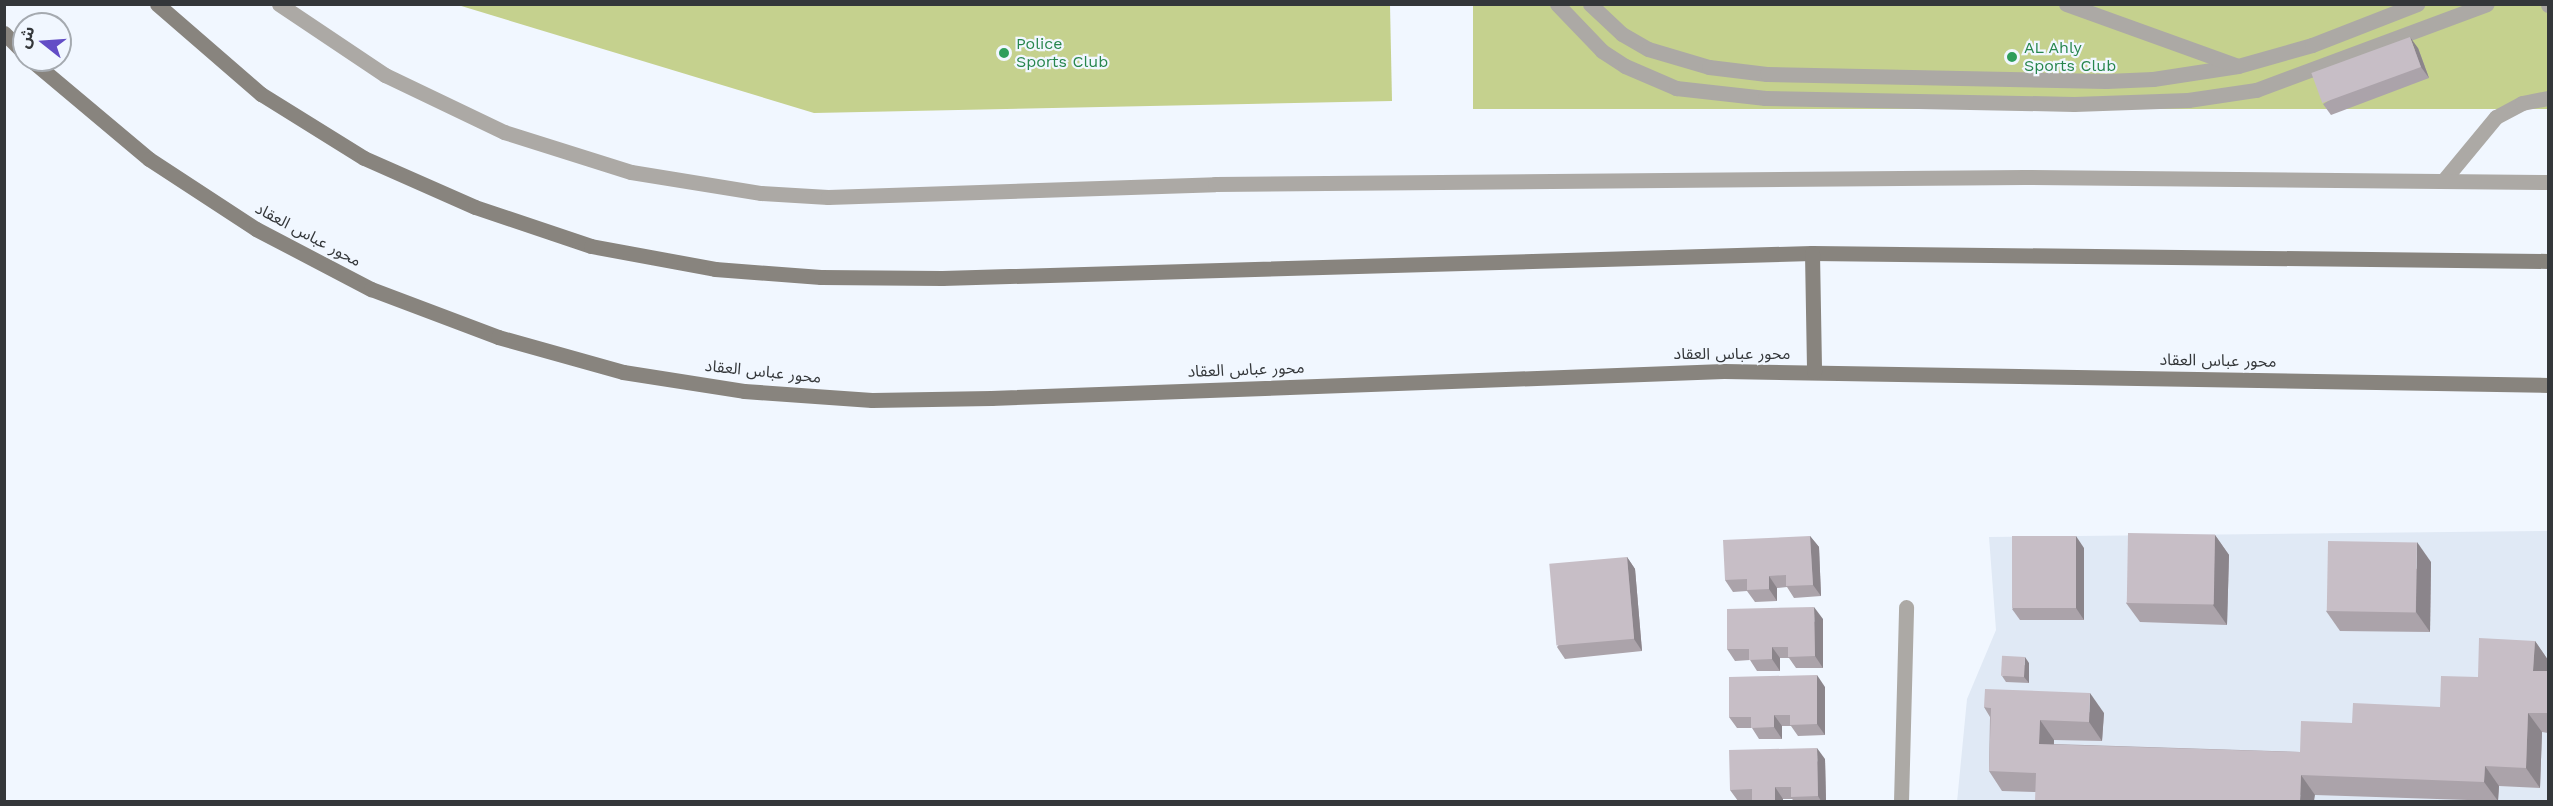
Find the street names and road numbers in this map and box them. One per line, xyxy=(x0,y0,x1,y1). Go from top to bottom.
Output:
street label: محور عباس العقاد xyxy=(252,199,364,271)
street label: محور عباس العقاد xyxy=(1674,344,1790,364)
street label: محور عباس العقاد xyxy=(2159,350,2277,372)
street label: محور عباس العقاد xyxy=(704,356,822,388)
street label: محور عباس العقاد xyxy=(1187,358,1305,382)

